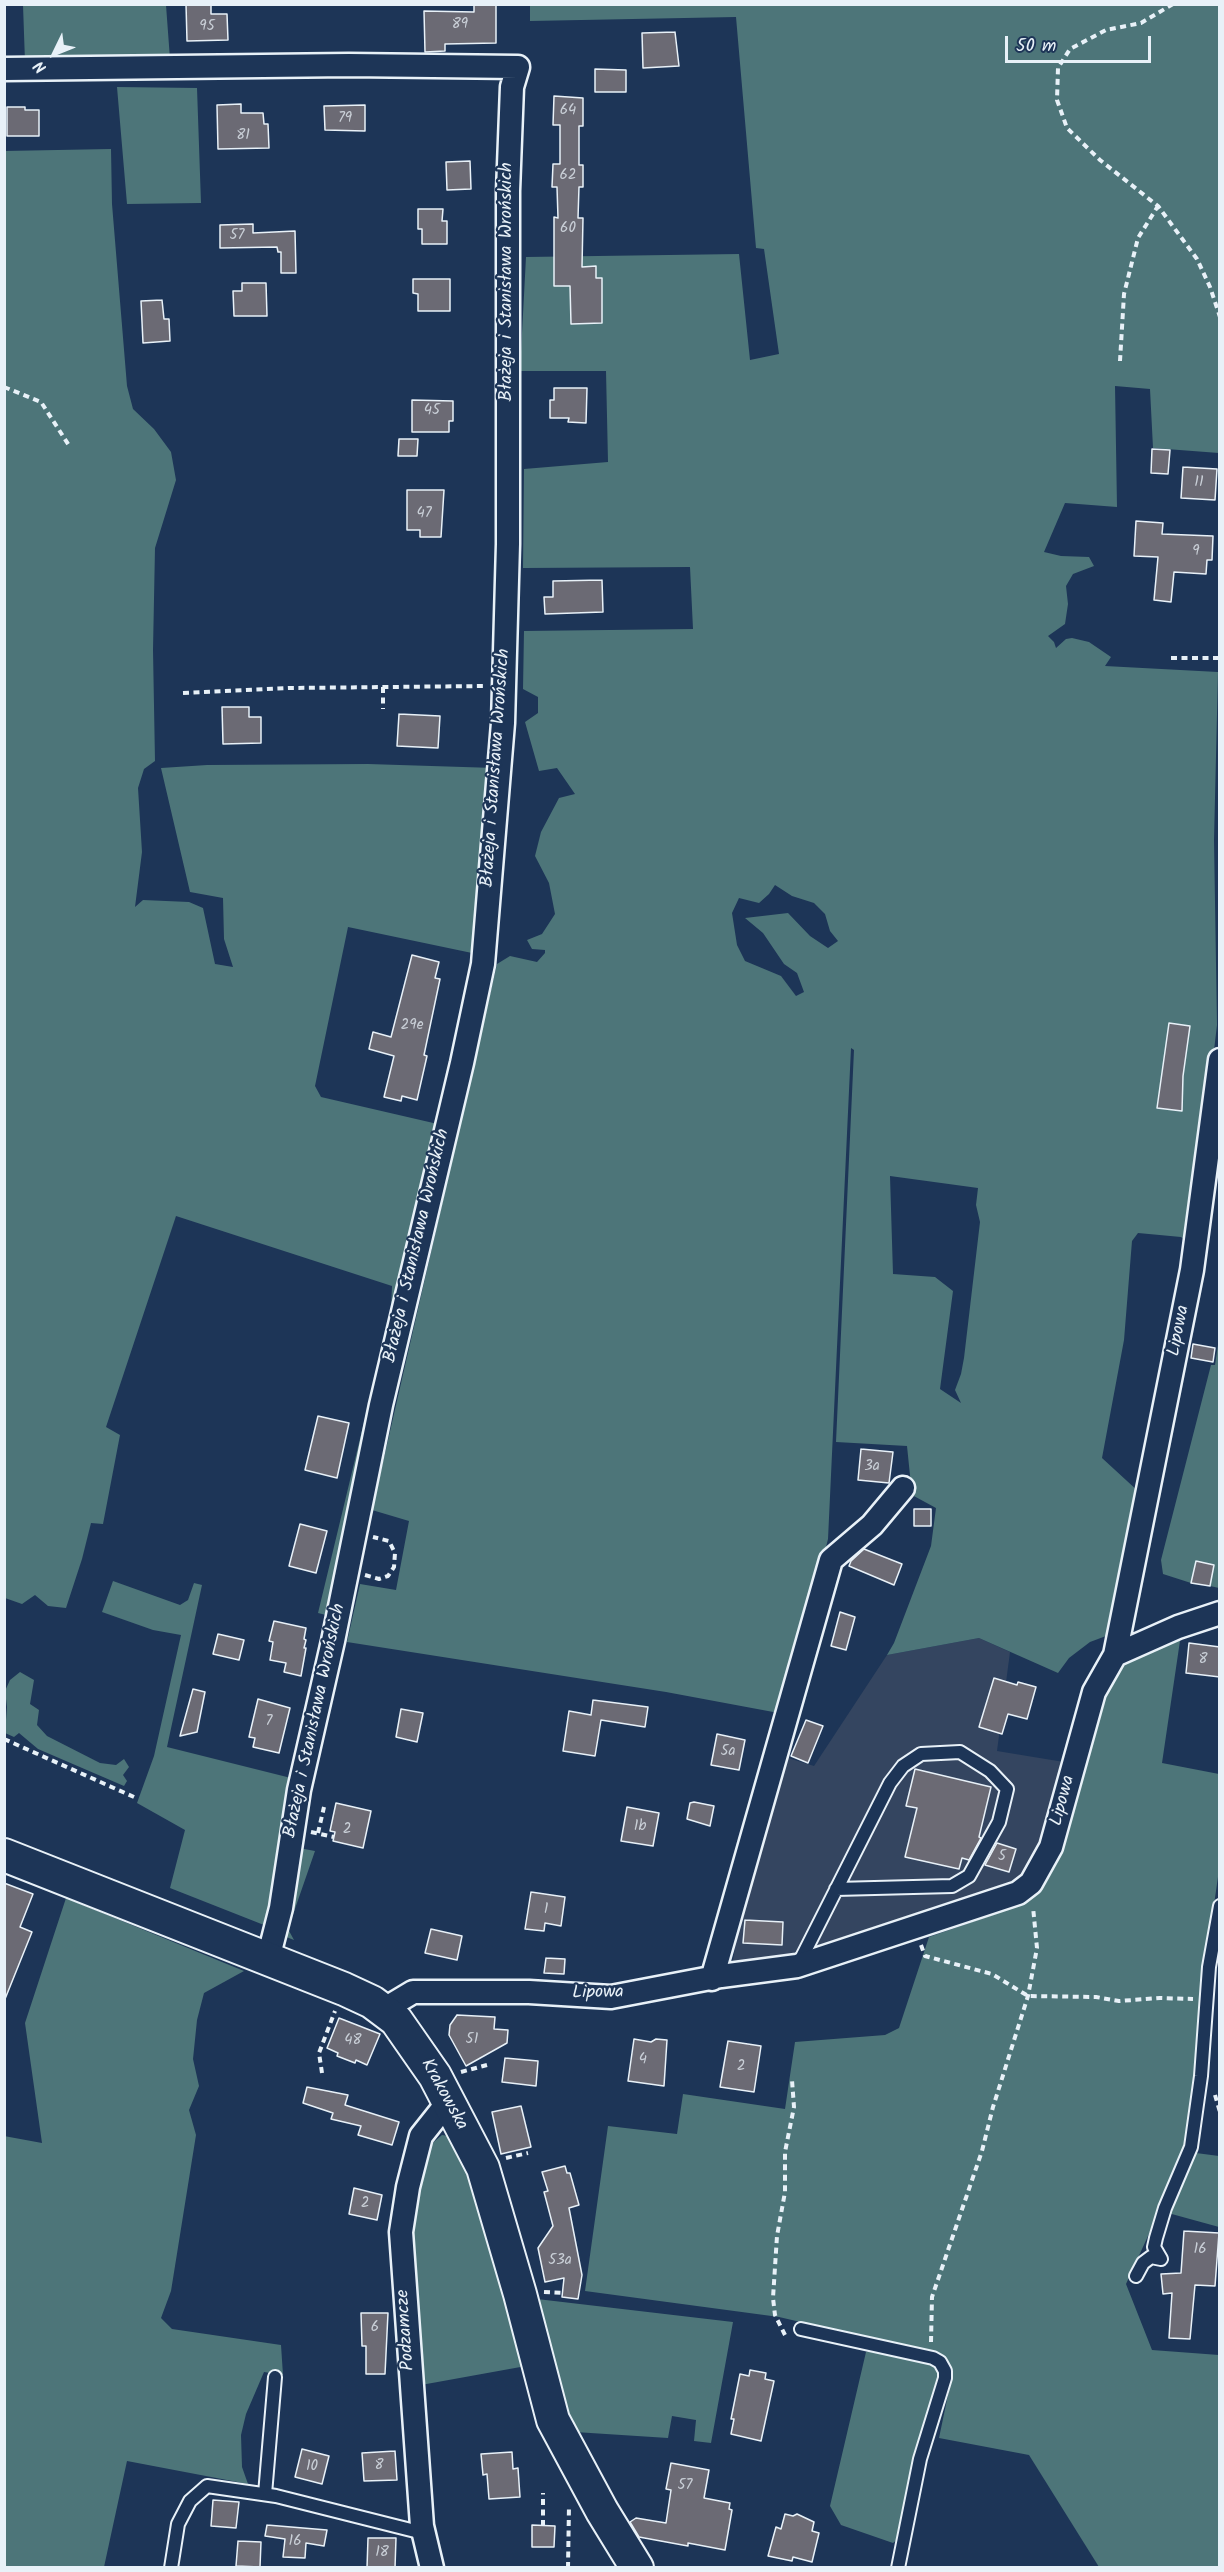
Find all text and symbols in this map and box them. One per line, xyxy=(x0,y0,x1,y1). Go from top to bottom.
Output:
house number: 89 xyxy=(452,16,468,34)
house number: 95 xyxy=(199,18,215,36)
north arrow xyxy=(24,24,84,84)
scale bar xyxy=(1008,24,1154,62)
text: 50 m xyxy=(1016,32,1056,61)
text: N xyxy=(28,54,53,79)
house number: 64 xyxy=(560,102,576,120)
house number: 79 xyxy=(338,110,352,128)
house number: 81 xyxy=(236,127,250,145)
street label: Błażeja i Stanisława Wrońskich xyxy=(497,162,519,402)
house number: 62 xyxy=(559,167,577,185)
house number: 60 xyxy=(560,220,576,238)
house number: 57 xyxy=(230,227,244,245)
house number: 45 xyxy=(424,402,440,420)
house number: 11 xyxy=(1194,474,1204,492)
house number: 47 xyxy=(416,505,432,523)
house number: 9 xyxy=(1192,543,1200,561)
street label: Błażeja i Stanisława Wrońskich xyxy=(478,648,516,888)
house number: 29e xyxy=(401,1017,423,1035)
street label: Błażeja i Stanisława Wrońskich xyxy=(381,1127,455,1365)
street label: Lipowa xyxy=(1164,1304,1196,1358)
house number: 3a xyxy=(864,1458,880,1476)
street label: Błażeja i Stanisława Wrońskich xyxy=(281,1602,351,1840)
house number: 8 xyxy=(1198,1651,1208,1669)
house number: 7 xyxy=(266,1713,272,1731)
house number: 5a xyxy=(720,1743,736,1761)
street label: Lipowa xyxy=(1047,1773,1081,1829)
house number: 1b xyxy=(634,1818,646,1836)
house number: 2 xyxy=(343,1821,351,1839)
house number: 5 xyxy=(998,1848,1006,1866)
house number: 1 xyxy=(544,1901,548,1919)
street label: Lipowa xyxy=(572,1983,624,2005)
house number: 51 xyxy=(466,2031,478,2049)
house number: 48 xyxy=(344,2032,362,2050)
house number: 4 xyxy=(639,2051,647,2069)
street label: Krakowska xyxy=(415,2056,471,2134)
house number: 2 xyxy=(737,2058,745,2076)
house number: 2 xyxy=(361,2195,369,2213)
house number: 16 xyxy=(1193,2241,1207,2259)
house number: 53a xyxy=(548,2252,572,2270)
street label: Podzamcze xyxy=(393,2289,421,2371)
house number: 6 xyxy=(371,2319,379,2337)
house number: 8 xyxy=(374,2457,384,2475)
house number: 10 xyxy=(306,2458,318,2476)
house number: 57 xyxy=(678,2477,692,2495)
house number: 16 xyxy=(288,2533,302,2551)
house number: 18 xyxy=(375,2544,389,2562)

